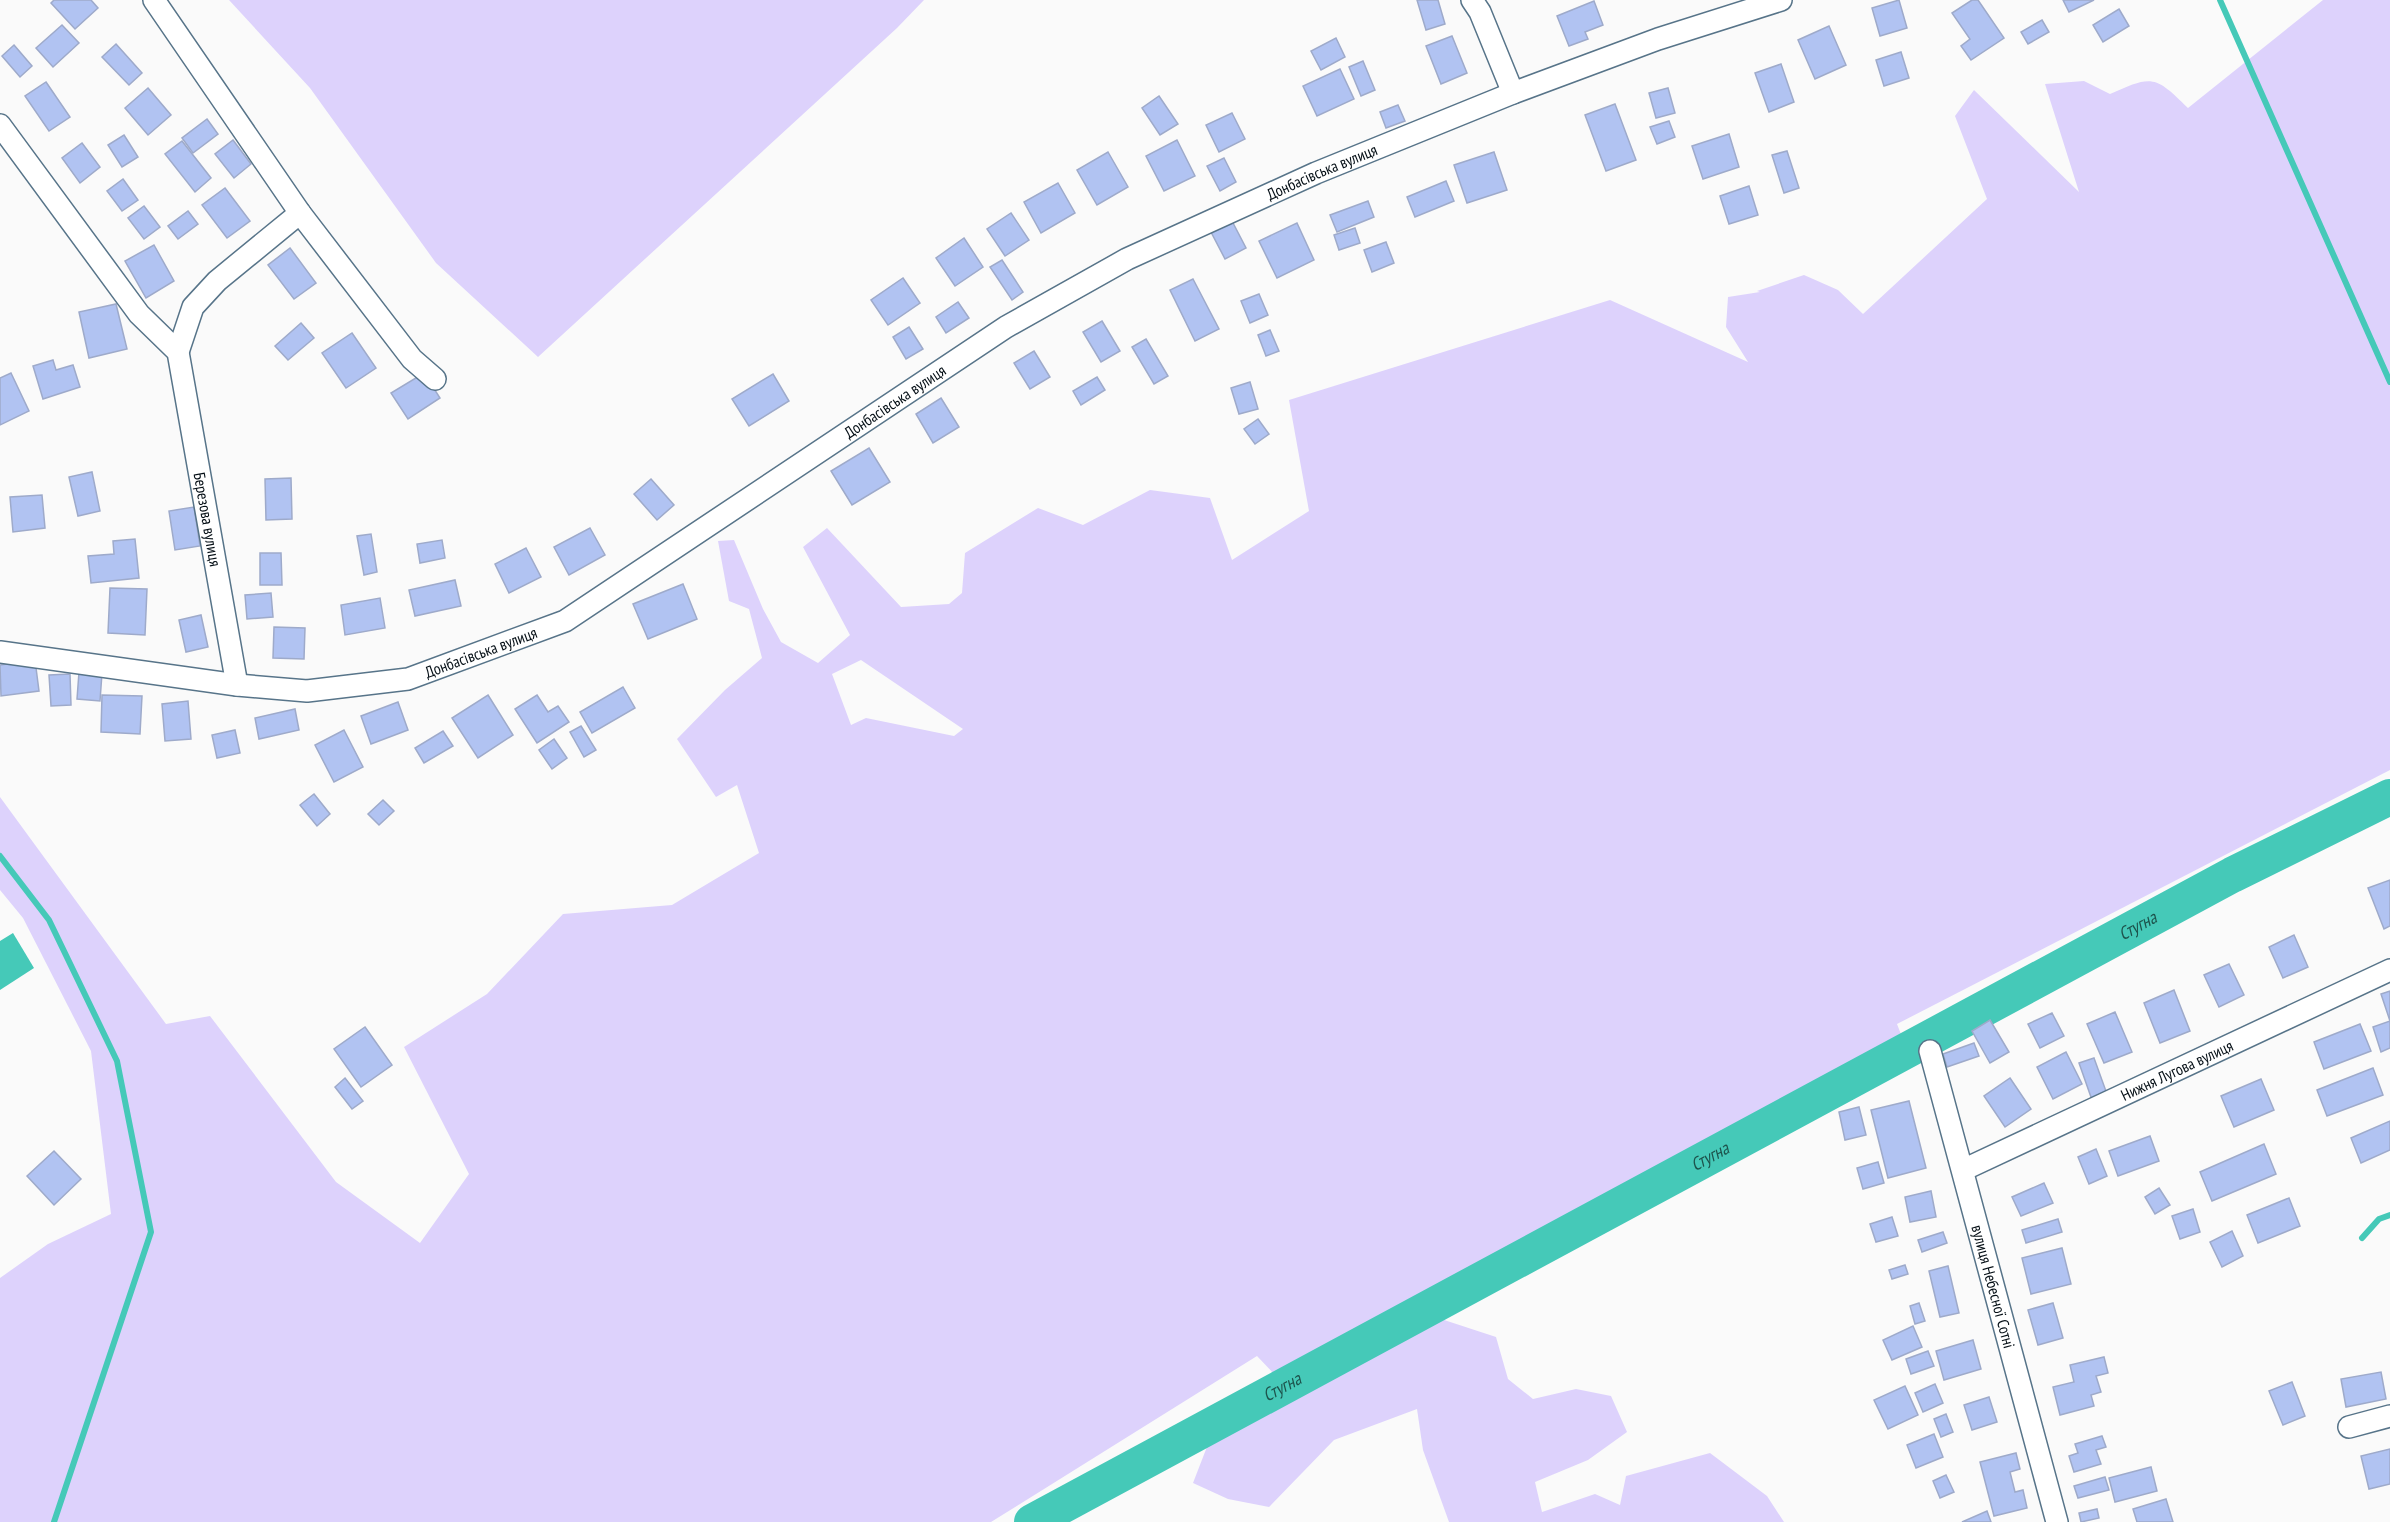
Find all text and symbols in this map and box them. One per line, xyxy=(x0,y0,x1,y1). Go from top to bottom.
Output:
street label: Донбасівська вулиця xyxy=(1263,139,1380,204)
street label: Донбасівська вулиця xyxy=(840,360,949,442)
street label: Березова вулиця xyxy=(189,471,226,568)
street label: Донбасівська вулиця xyxy=(422,622,540,682)
water label: Стугна xyxy=(2114,905,2161,945)
street label: Нижня Лугова вулиця xyxy=(2117,1035,2236,1105)
water label: Стугна xyxy=(1686,1136,1733,1176)
street label: вулиця Небесної Сотні xyxy=(1967,1223,2020,1350)
water label: Стугна xyxy=(1259,1367,1306,1406)

